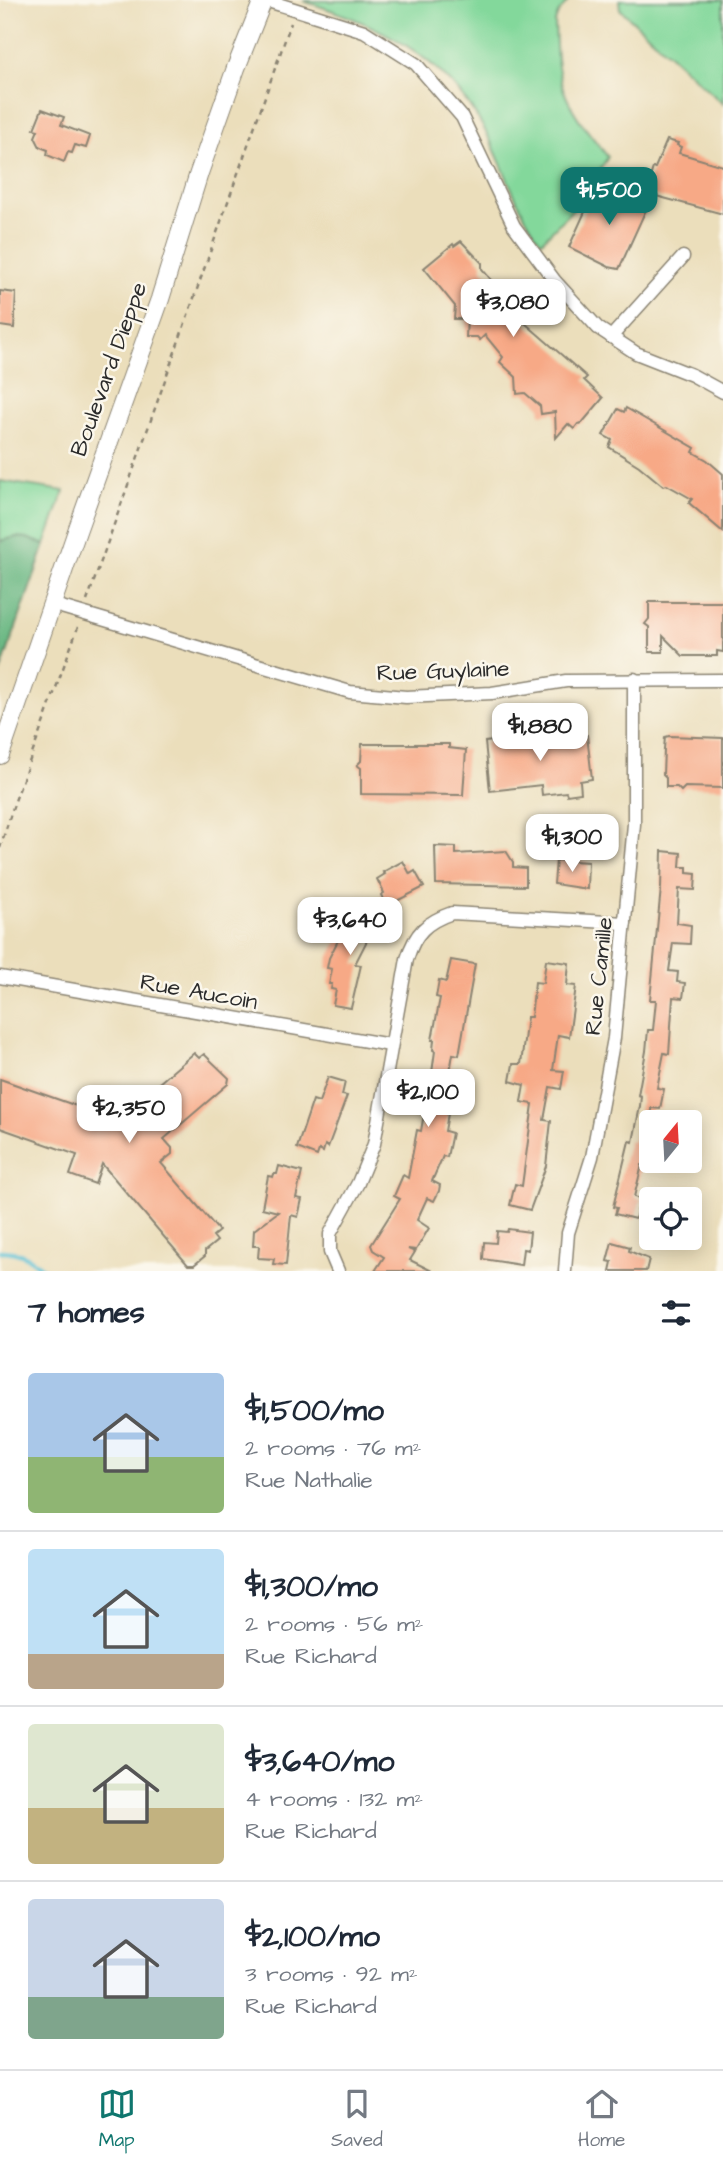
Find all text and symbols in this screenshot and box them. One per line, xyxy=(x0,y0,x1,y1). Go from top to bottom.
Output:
pin: $1,500 xyxy=(552,168,666,227)
text: $1,500 xyxy=(576,174,642,206)
street label: Boulevard Dieppe xyxy=(63,278,155,461)
pin: $3,080 xyxy=(456,280,570,339)
text: $3,080 xyxy=(477,286,549,318)
street label: Rue Guylaine xyxy=(376,653,510,690)
pin: $1,880 xyxy=(483,704,597,763)
text: $1,880 xyxy=(508,710,572,742)
pin: $1,300 xyxy=(515,814,629,874)
text: $1,300 xyxy=(542,821,602,853)
pin: $3,640 xyxy=(293,898,407,957)
text: $3,640 xyxy=(313,904,387,936)
street label: Rue Camille xyxy=(577,915,621,1037)
street label: Rue Aucoin xyxy=(138,966,260,1018)
pin: $2,100 xyxy=(371,1070,485,1129)
text: $2,100 xyxy=(397,1076,459,1108)
pin: $2,350 xyxy=(72,1086,186,1145)
text: $2,350 xyxy=(93,1092,165,1124)
north arrow xyxy=(639,1110,702,1172)
map controls xyxy=(639,1110,702,1250)
button: locate xyxy=(639,1187,702,1250)
text: 7 homes xyxy=(28,1292,145,1334)
icon: filters xyxy=(657,1294,695,1332)
text: $1,500/mo xyxy=(245,1390,384,1432)
icon: home xyxy=(84,1401,168,1485)
text: 2 rooms · 76 m² xyxy=(245,1432,421,1464)
text: Rue Nathalie xyxy=(245,1464,373,1496)
text: $1,300/mo xyxy=(245,1566,378,1608)
icon: home xyxy=(84,1577,168,1661)
text: 2 rooms · 56 m² xyxy=(245,1608,423,1640)
text: Rue Richard xyxy=(245,1640,377,1672)
text: $3,640/mo xyxy=(245,1741,394,1783)
icon: home xyxy=(84,1752,168,1836)
text: 4 rooms · 132 m² xyxy=(245,1783,423,1815)
text: Rue Richard xyxy=(245,1815,377,1847)
text: $2,100/mo xyxy=(245,1916,380,1958)
icon: home xyxy=(84,1927,168,2011)
text: 3 rooms · 92 m² xyxy=(245,1958,418,1990)
text: Rue Richard xyxy=(245,1990,377,2022)
tab: Map xyxy=(98,2085,136,2154)
tab: Saved xyxy=(331,2085,383,2154)
tab: Home xyxy=(578,2085,625,2154)

